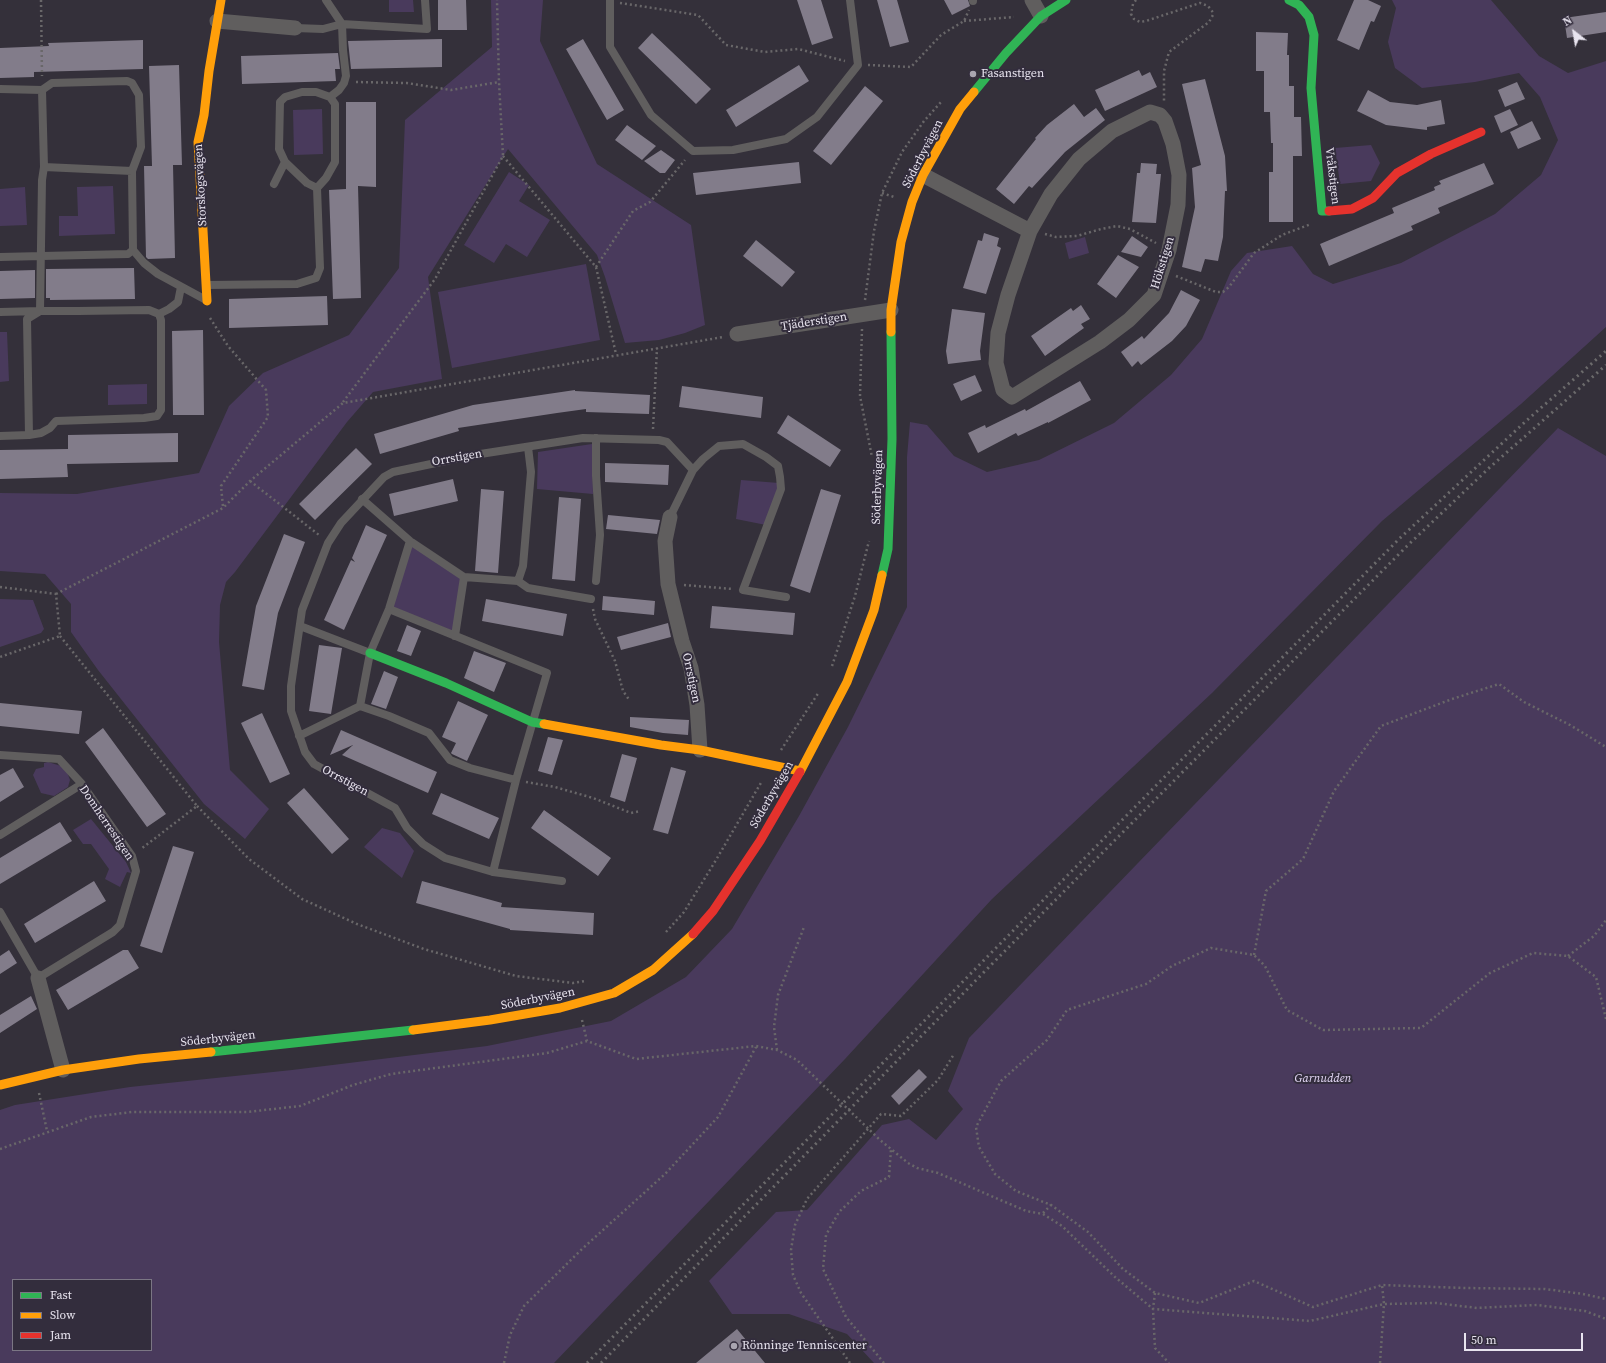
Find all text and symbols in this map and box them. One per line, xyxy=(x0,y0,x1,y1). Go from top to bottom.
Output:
north arrow xyxy=(1554,12,1594,52)
text: N xyxy=(1560,13,1575,30)
place label: Fasanstigen xyxy=(981,67,1044,81)
marker: Fasanstigen xyxy=(968,69,978,79)
street label: Söderbyvägen xyxy=(900,117,946,191)
street label: Storskogsvägen xyxy=(192,144,210,226)
street label: Vråkstigen xyxy=(1321,147,1343,205)
street label: Hökstigen xyxy=(1148,235,1178,291)
street label: Tjäderstigen xyxy=(780,310,848,334)
street label: Orrstigen xyxy=(431,447,483,469)
street label: Söderbyvägen xyxy=(869,449,887,525)
street label: Orrstigen xyxy=(679,652,703,704)
street label: Söderbyvägen xyxy=(747,759,797,831)
street label: Orrstigen xyxy=(319,763,371,799)
street label: Domherrestigen xyxy=(76,783,136,863)
street label: Söderbyvägen xyxy=(500,985,576,1013)
street label: Söderbyvägen xyxy=(180,1028,256,1050)
park label: Garnudden xyxy=(1295,1072,1351,1086)
legend xyxy=(12,1279,152,1351)
text: Fast xyxy=(50,1287,72,1303)
text: Slow xyxy=(50,1307,75,1323)
scale bar xyxy=(1466,1325,1585,1351)
text: Jam xyxy=(50,1327,71,1343)
text: 50 m xyxy=(1471,1332,1497,1348)
place label: Rönninge Tenniscenter xyxy=(742,1339,867,1353)
marker: Rönninge Tenniscenter xyxy=(729,1341,739,1351)

